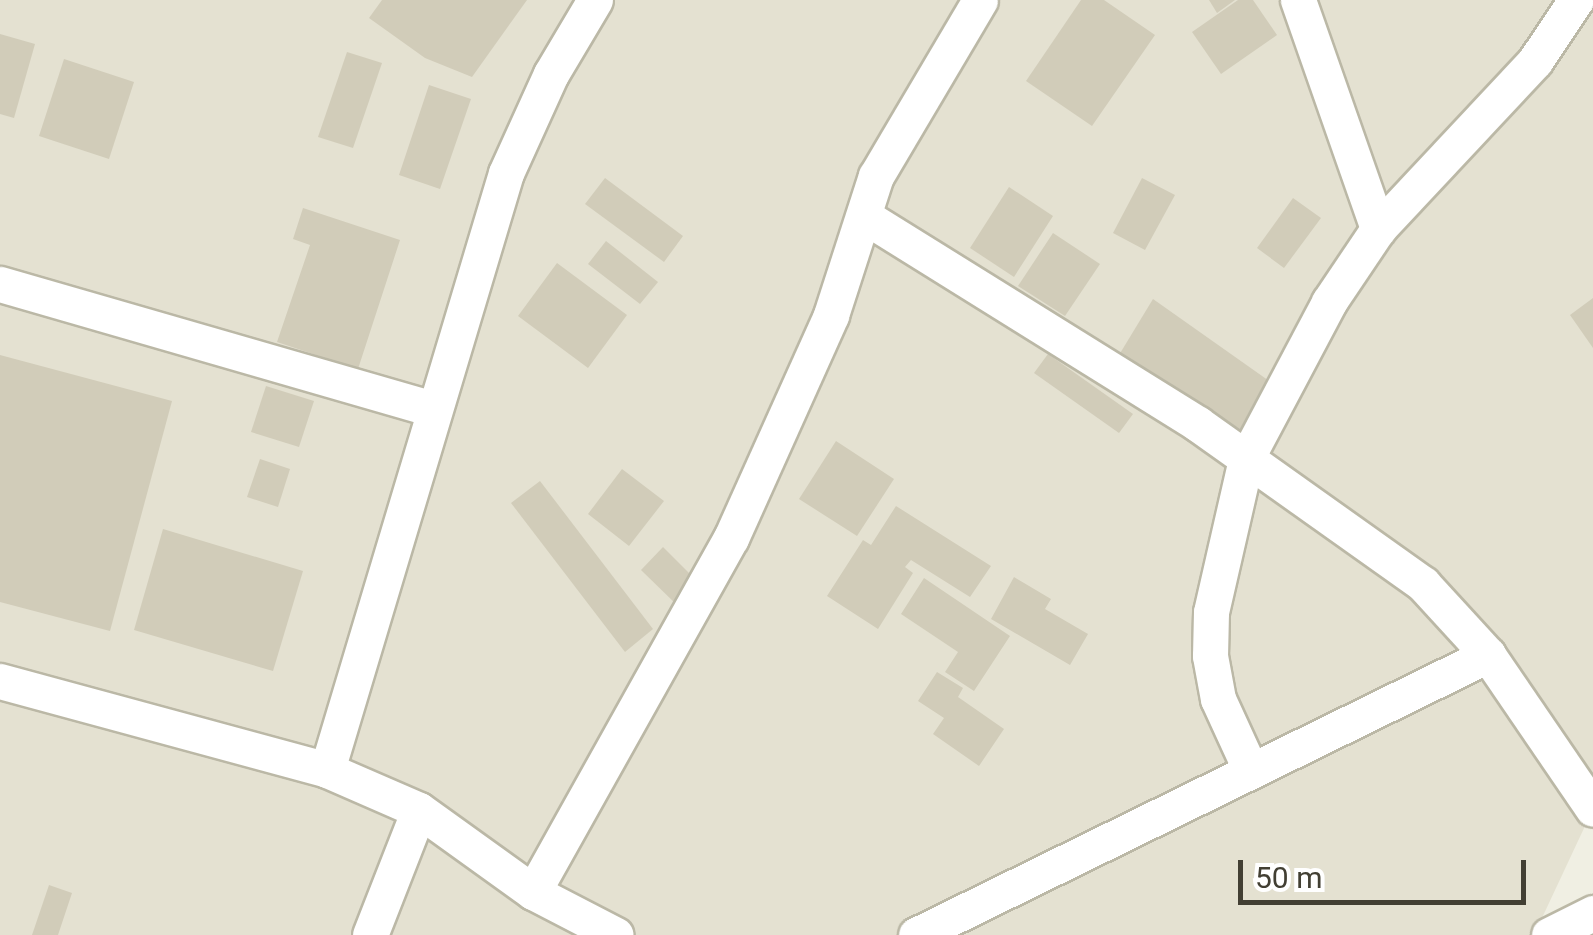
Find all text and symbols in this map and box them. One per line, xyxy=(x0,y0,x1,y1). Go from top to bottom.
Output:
scale bar xyxy=(1243,840,1530,902)
text: 50 m xyxy=(1255,860,1322,895)

